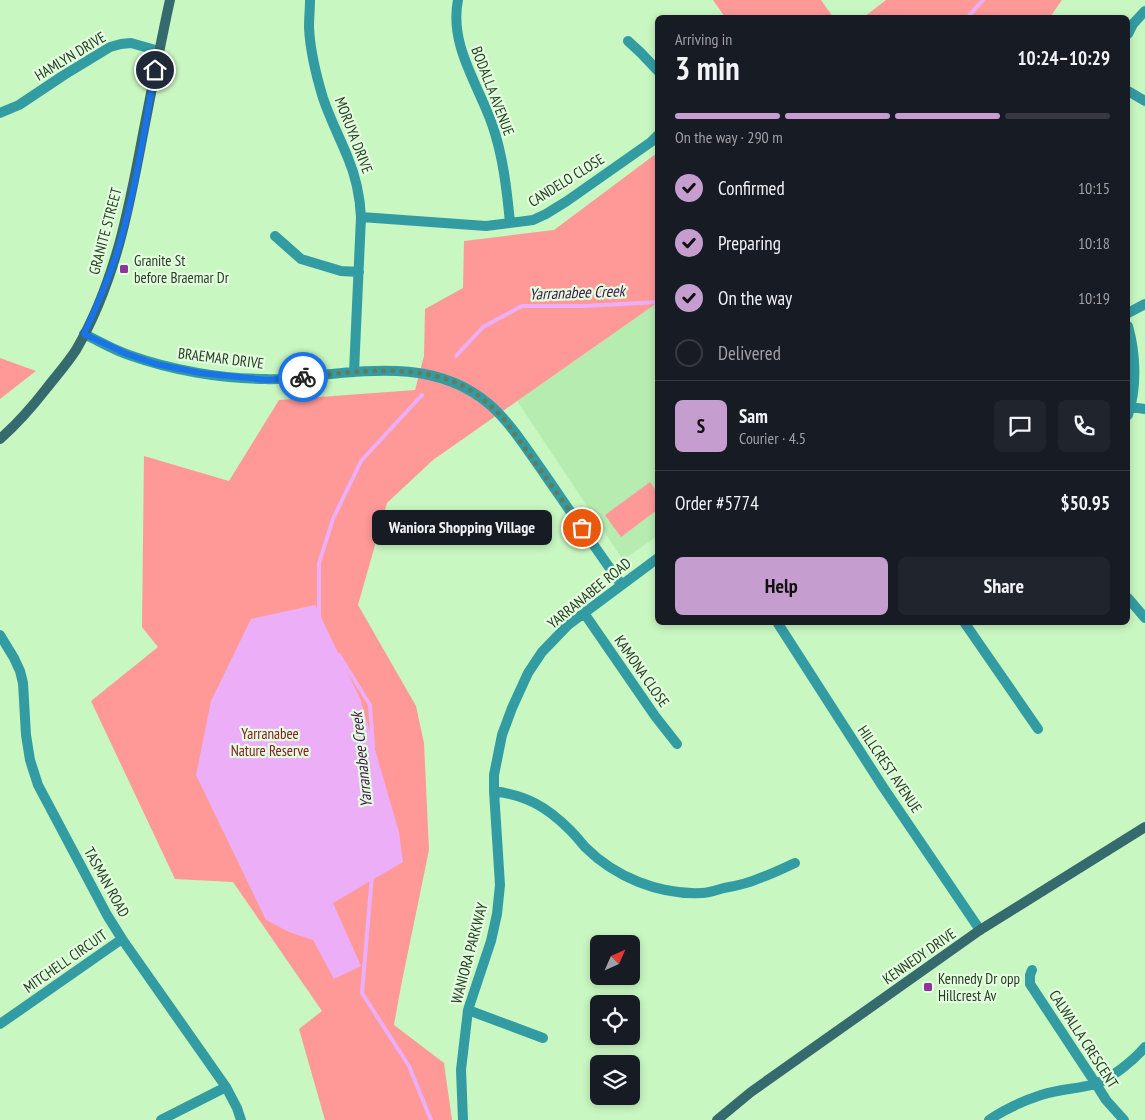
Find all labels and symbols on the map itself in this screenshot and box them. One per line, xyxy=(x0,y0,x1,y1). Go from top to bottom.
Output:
street label: HAMLYN DRIVE xyxy=(31,27,109,85)
street label: BODALLA AVENUE xyxy=(467,44,519,138)
pin xyxy=(134,49,176,91)
street label: MORUYA DRIVE xyxy=(331,94,377,176)
street label: CANDELO CLOSE xyxy=(524,149,608,211)
street label: GRANITE STREET xyxy=(84,185,126,277)
place label: Granite St before Braemar Dr xyxy=(134,251,230,287)
marker: Granite St before Braemar Dr xyxy=(118,263,130,275)
water label: Yarranabee Creek xyxy=(529,280,627,304)
street label: BRAEMAR DRIVE xyxy=(177,343,265,373)
courier xyxy=(278,352,328,402)
pin xyxy=(561,507,603,549)
callout: Waniora Shopping Village xyxy=(372,510,552,546)
street label: YARRANABEE ROAD xyxy=(543,553,635,633)
street label: KAMONA CLOSE xyxy=(610,632,674,710)
water label: Yarranabee Creek xyxy=(346,710,376,809)
street label: HILLCREST AVENUE xyxy=(854,722,926,816)
park label: Yarranabee Nature Reserve xyxy=(231,724,309,760)
street label: TASMAN ROAD xyxy=(80,844,134,920)
street label: WANIORA PARKWAY xyxy=(446,900,492,1005)
street label: KENNEDY DRIVE xyxy=(879,924,959,988)
street label: MITCHELL CIRCUIT xyxy=(20,925,111,997)
north arrow xyxy=(590,935,640,985)
place label: Kennedy Dr opp Hillcrest Av xyxy=(938,969,1020,1005)
marker: Kennedy Dr opp Hillcrest Av xyxy=(922,981,934,993)
street label: CALWALLA CRESCENT xyxy=(1045,986,1123,1092)

